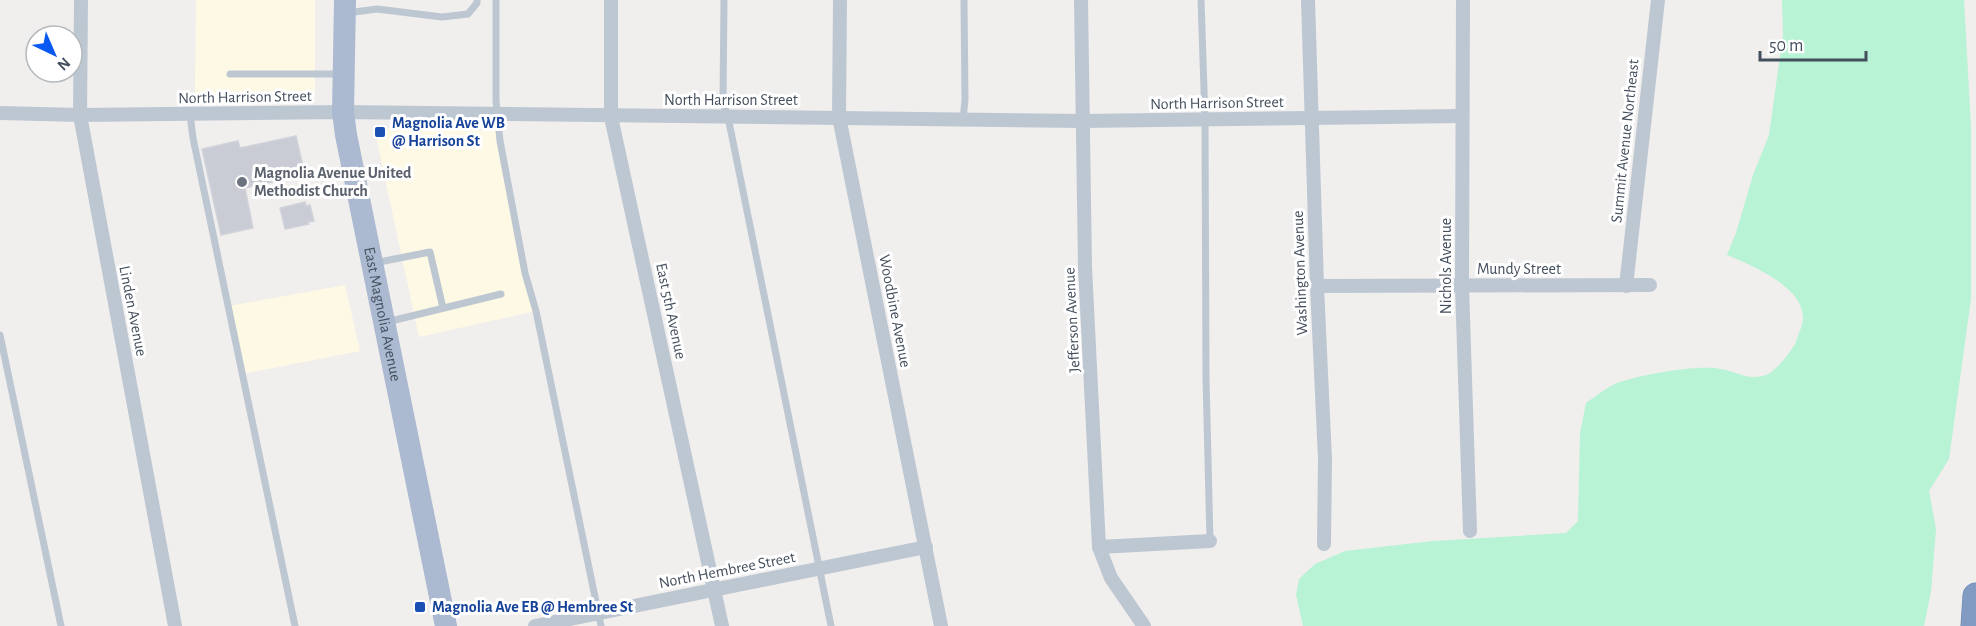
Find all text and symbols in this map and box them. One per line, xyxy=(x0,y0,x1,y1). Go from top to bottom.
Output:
north arrow xyxy=(24,24,84,84)
scale bar xyxy=(1760,24,1866,62)
text: 50 m xyxy=(1769,37,1803,55)
text: N xyxy=(54,54,73,74)
street label: Summit Avenue Northeast xyxy=(1608,58,1642,224)
street label: North Harrison Street xyxy=(178,88,312,106)
street label: North Harrison Street xyxy=(664,92,798,108)
street label: North Harrison Street xyxy=(1150,94,1284,112)
place label: Magnolia Ave WB @ Harrison St xyxy=(392,115,505,149)
marker: Magnolia Ave WB @ Harrison St xyxy=(373,125,387,139)
place label: Magnolia Avenue United Methodist Church xyxy=(254,165,412,199)
marker: Magnolia Avenue United Methodist Church xyxy=(235,175,249,189)
street label: Washington Avenue xyxy=(1290,210,1310,336)
street label: Nichols Avenue xyxy=(1438,218,1454,314)
street label: East Magnolia Avenue xyxy=(361,245,404,383)
street label: Woodbine Avenue xyxy=(876,253,914,369)
street label: East 5th Avenue xyxy=(653,261,689,361)
street label: Mundy Street xyxy=(1477,261,1561,278)
street label: Linden Avenue xyxy=(116,264,150,358)
street label: Jefferson Avenue xyxy=(1061,267,1083,373)
street label: North Hembree Street xyxy=(657,549,797,591)
place label: Magnolia Ave EB @ Hembree St xyxy=(432,599,634,615)
marker: Magnolia Ave EB @ Hembree St xyxy=(413,600,427,614)

